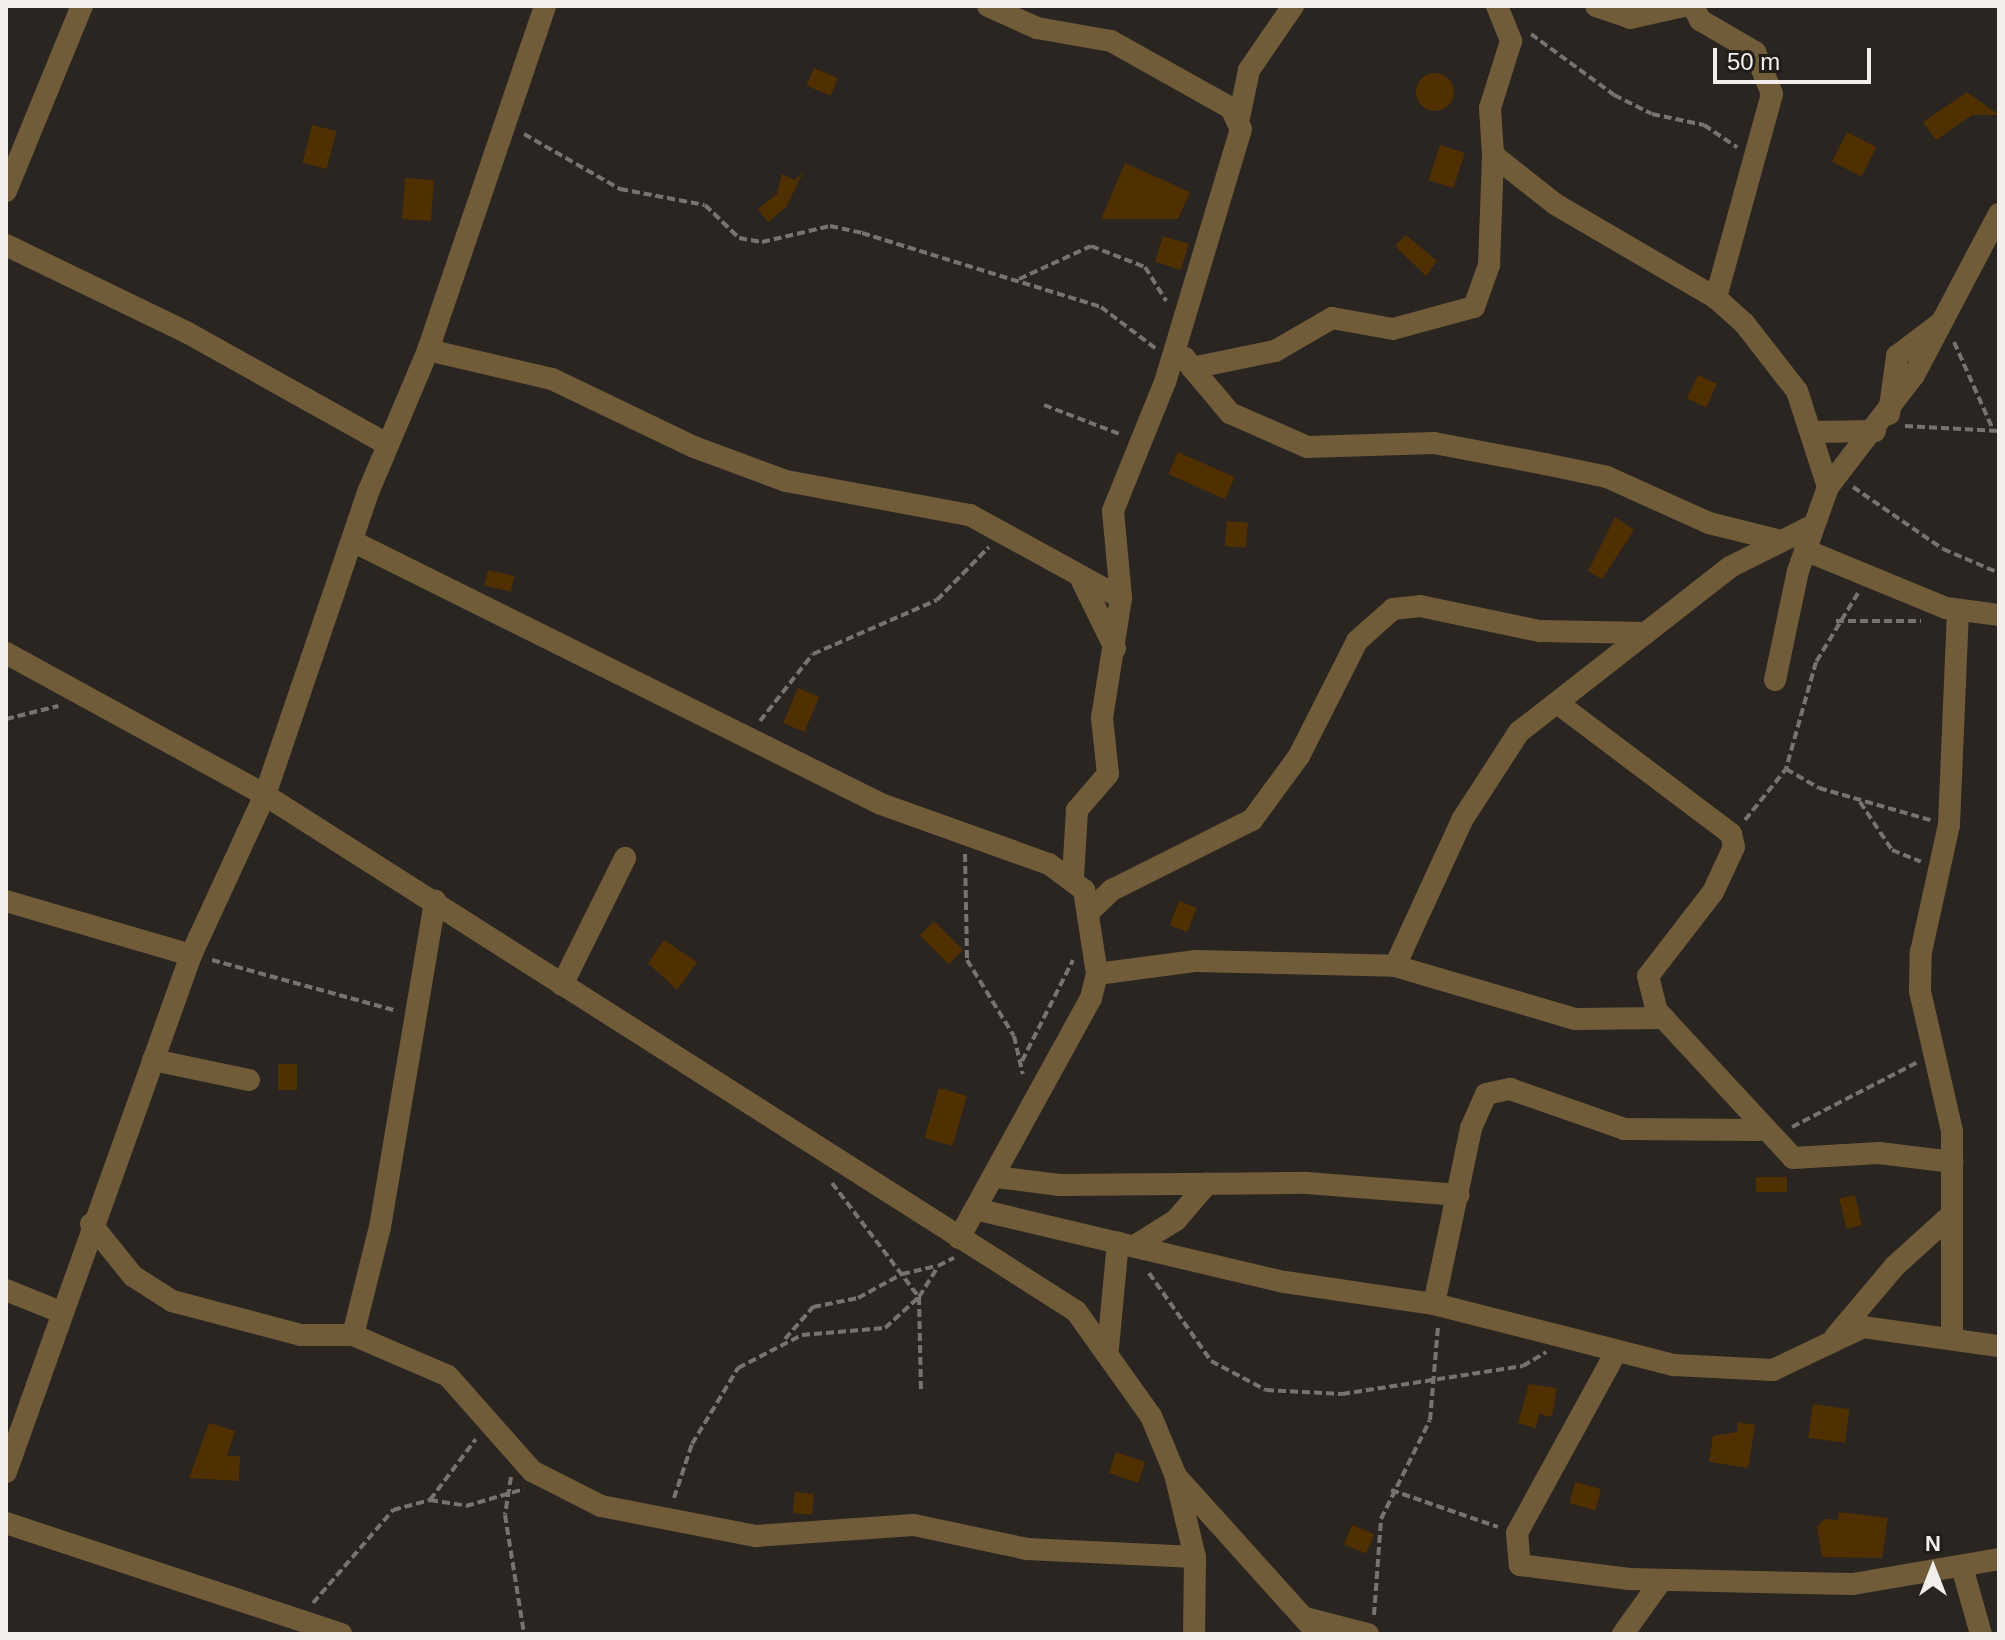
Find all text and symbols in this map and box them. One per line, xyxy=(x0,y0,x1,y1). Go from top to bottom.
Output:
scale bar xyxy=(1717,32,1875,82)
text: 50 m xyxy=(1727,48,1780,75)
north arrow xyxy=(1893,1528,1973,1608)
text: N xyxy=(1925,1531,1941,1556)

